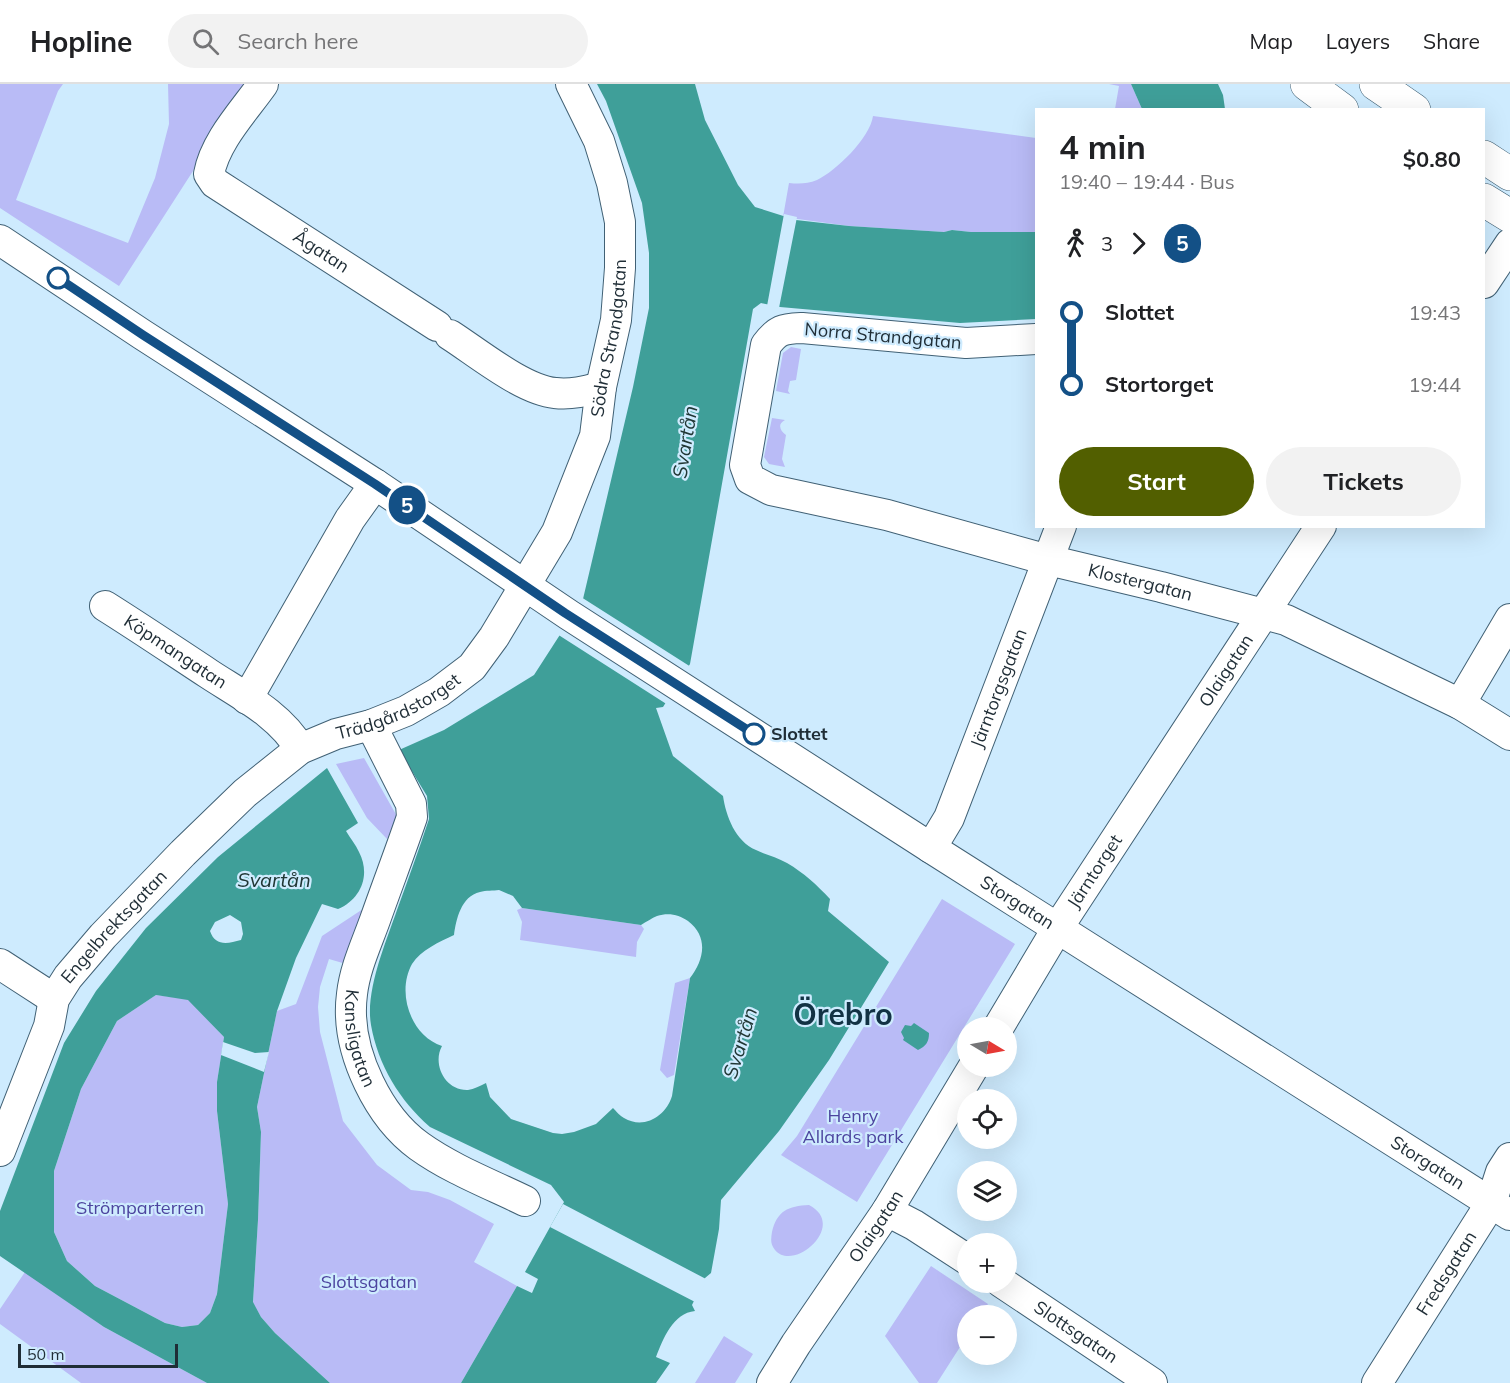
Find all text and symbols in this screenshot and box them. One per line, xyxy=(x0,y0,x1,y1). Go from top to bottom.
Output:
search box xyxy=(168,14,588,68)
text: Hopline xyxy=(30,24,132,59)
icon: search xyxy=(189,25,222,58)
text: Search here xyxy=(237,27,358,55)
text: Map xyxy=(1250,28,1293,54)
text: Layers xyxy=(1326,28,1390,54)
text: Share xyxy=(1423,28,1480,54)
text: 4 min xyxy=(1059,126,1146,167)
text: $0.80 xyxy=(1403,145,1461,173)
text: 19:40 – 19:44 · Bus xyxy=(1059,169,1235,194)
street label: Ågatan xyxy=(289,224,354,278)
icon: walk xyxy=(1059,227,1092,260)
icon: forward xyxy=(1122,227,1155,260)
text: 5 xyxy=(1176,230,1189,256)
text: 3 xyxy=(1101,231,1113,256)
street label: Södra Strandgatan xyxy=(585,259,631,418)
unlabelled marker xyxy=(47,267,69,289)
text: Slottet xyxy=(1105,298,1174,326)
text: 19:43 xyxy=(1408,300,1461,325)
street label: Norra Strandgatan xyxy=(804,317,963,354)
text: Stortorget xyxy=(1105,370,1213,398)
text: 19:44 xyxy=(1408,372,1461,397)
water label: Svartån xyxy=(666,404,703,480)
button: Start xyxy=(1059,447,1254,516)
button: Tickets xyxy=(1266,447,1461,516)
line badge: 5 xyxy=(388,486,426,524)
text: 5 xyxy=(401,492,413,518)
street label: Klostergatan xyxy=(1086,558,1195,606)
street label: Köpmangatan xyxy=(120,609,231,693)
street label: Järntorgsgatan xyxy=(965,625,1032,751)
street label: Olaigatan xyxy=(1194,630,1258,711)
street label: Trädgårdstorget xyxy=(334,668,465,744)
place label: Slottet xyxy=(771,722,828,745)
marker: Slottet xyxy=(743,723,765,745)
street label: Järntorget xyxy=(1062,830,1127,913)
street label: Engelbrektsgatan xyxy=(55,865,172,988)
water label: Svartån xyxy=(237,867,311,892)
street label: Storgatan xyxy=(976,870,1059,934)
street label: Kansligatan xyxy=(340,988,381,1091)
district label: Örebro xyxy=(793,995,893,1033)
water label: Svartån xyxy=(717,1004,762,1082)
north arrow xyxy=(957,1017,1017,1077)
map controls xyxy=(957,1017,1017,1365)
button: locate xyxy=(957,1089,1017,1149)
park label: Henry Allards park xyxy=(803,1104,904,1148)
street label: Storgatan xyxy=(1387,1130,1469,1194)
button: layers xyxy=(957,1161,1017,1221)
street label: Olaigatan xyxy=(843,1186,908,1267)
park label: Strömparterren xyxy=(76,1196,204,1219)
street label: Fredsgatan xyxy=(1411,1227,1481,1319)
button: + xyxy=(957,1233,1017,1293)
park label: Slottsgatan xyxy=(321,1270,417,1293)
street label: Slottsgatan xyxy=(1030,1295,1123,1368)
button: − xyxy=(957,1305,1017,1365)
scale bar xyxy=(18,1341,178,1368)
text: 50 m xyxy=(27,1344,64,1364)

